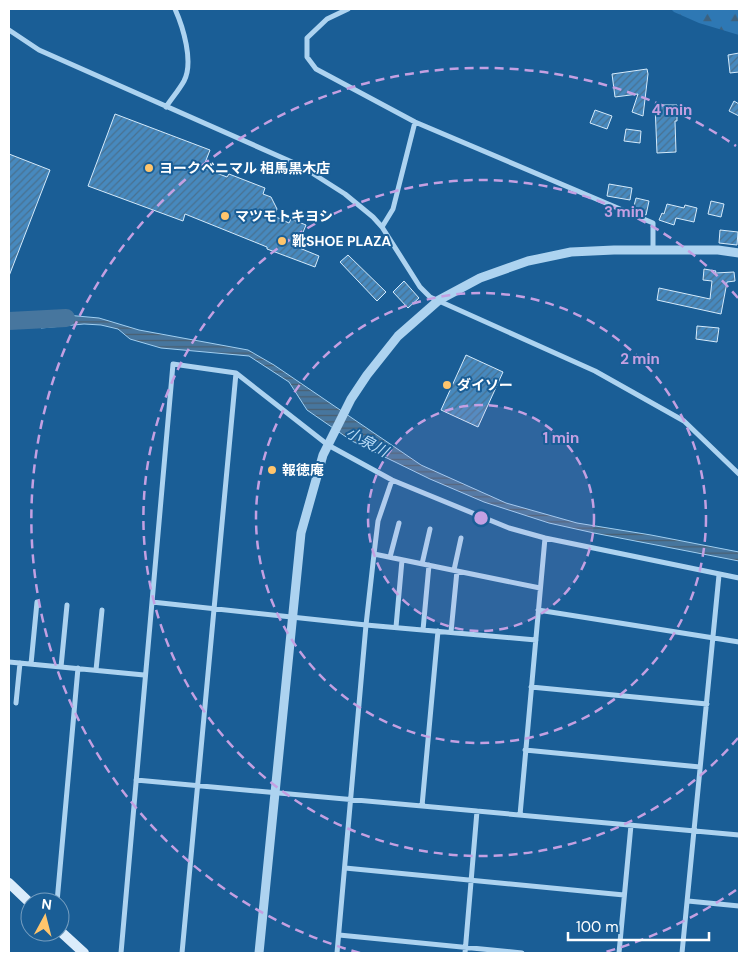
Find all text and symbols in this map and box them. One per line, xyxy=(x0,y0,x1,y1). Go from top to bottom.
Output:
text: 4 min xyxy=(652,100,692,120)
place label: ヨークベニマル 相馬黒木店 xyxy=(159,159,330,177)
marker: ヨークベニマル 相馬黒木店 xyxy=(143,162,155,174)
text: 3 min xyxy=(604,202,644,222)
place label: マツモトキヨシ xyxy=(235,207,333,225)
marker: マツモトキヨシ xyxy=(219,210,231,222)
place label: 靴SHOE PLAZA xyxy=(292,232,391,250)
marker: 靴SHOE PLAZA xyxy=(276,235,288,247)
text: 2 min xyxy=(620,349,660,369)
place label: ダイソー xyxy=(457,376,513,394)
marker: ダイソー xyxy=(441,379,453,391)
water label: 小泉川 xyxy=(342,423,393,462)
text: 1 min xyxy=(543,428,579,448)
place label: 報徳庵 xyxy=(282,461,324,479)
marker: 報徳庵 xyxy=(266,464,278,476)
centre of rings xyxy=(472,509,490,527)
north arrow xyxy=(20,892,70,942)
text: N xyxy=(40,895,53,914)
scale bar xyxy=(568,910,709,942)
text: 100 m xyxy=(576,917,619,937)

